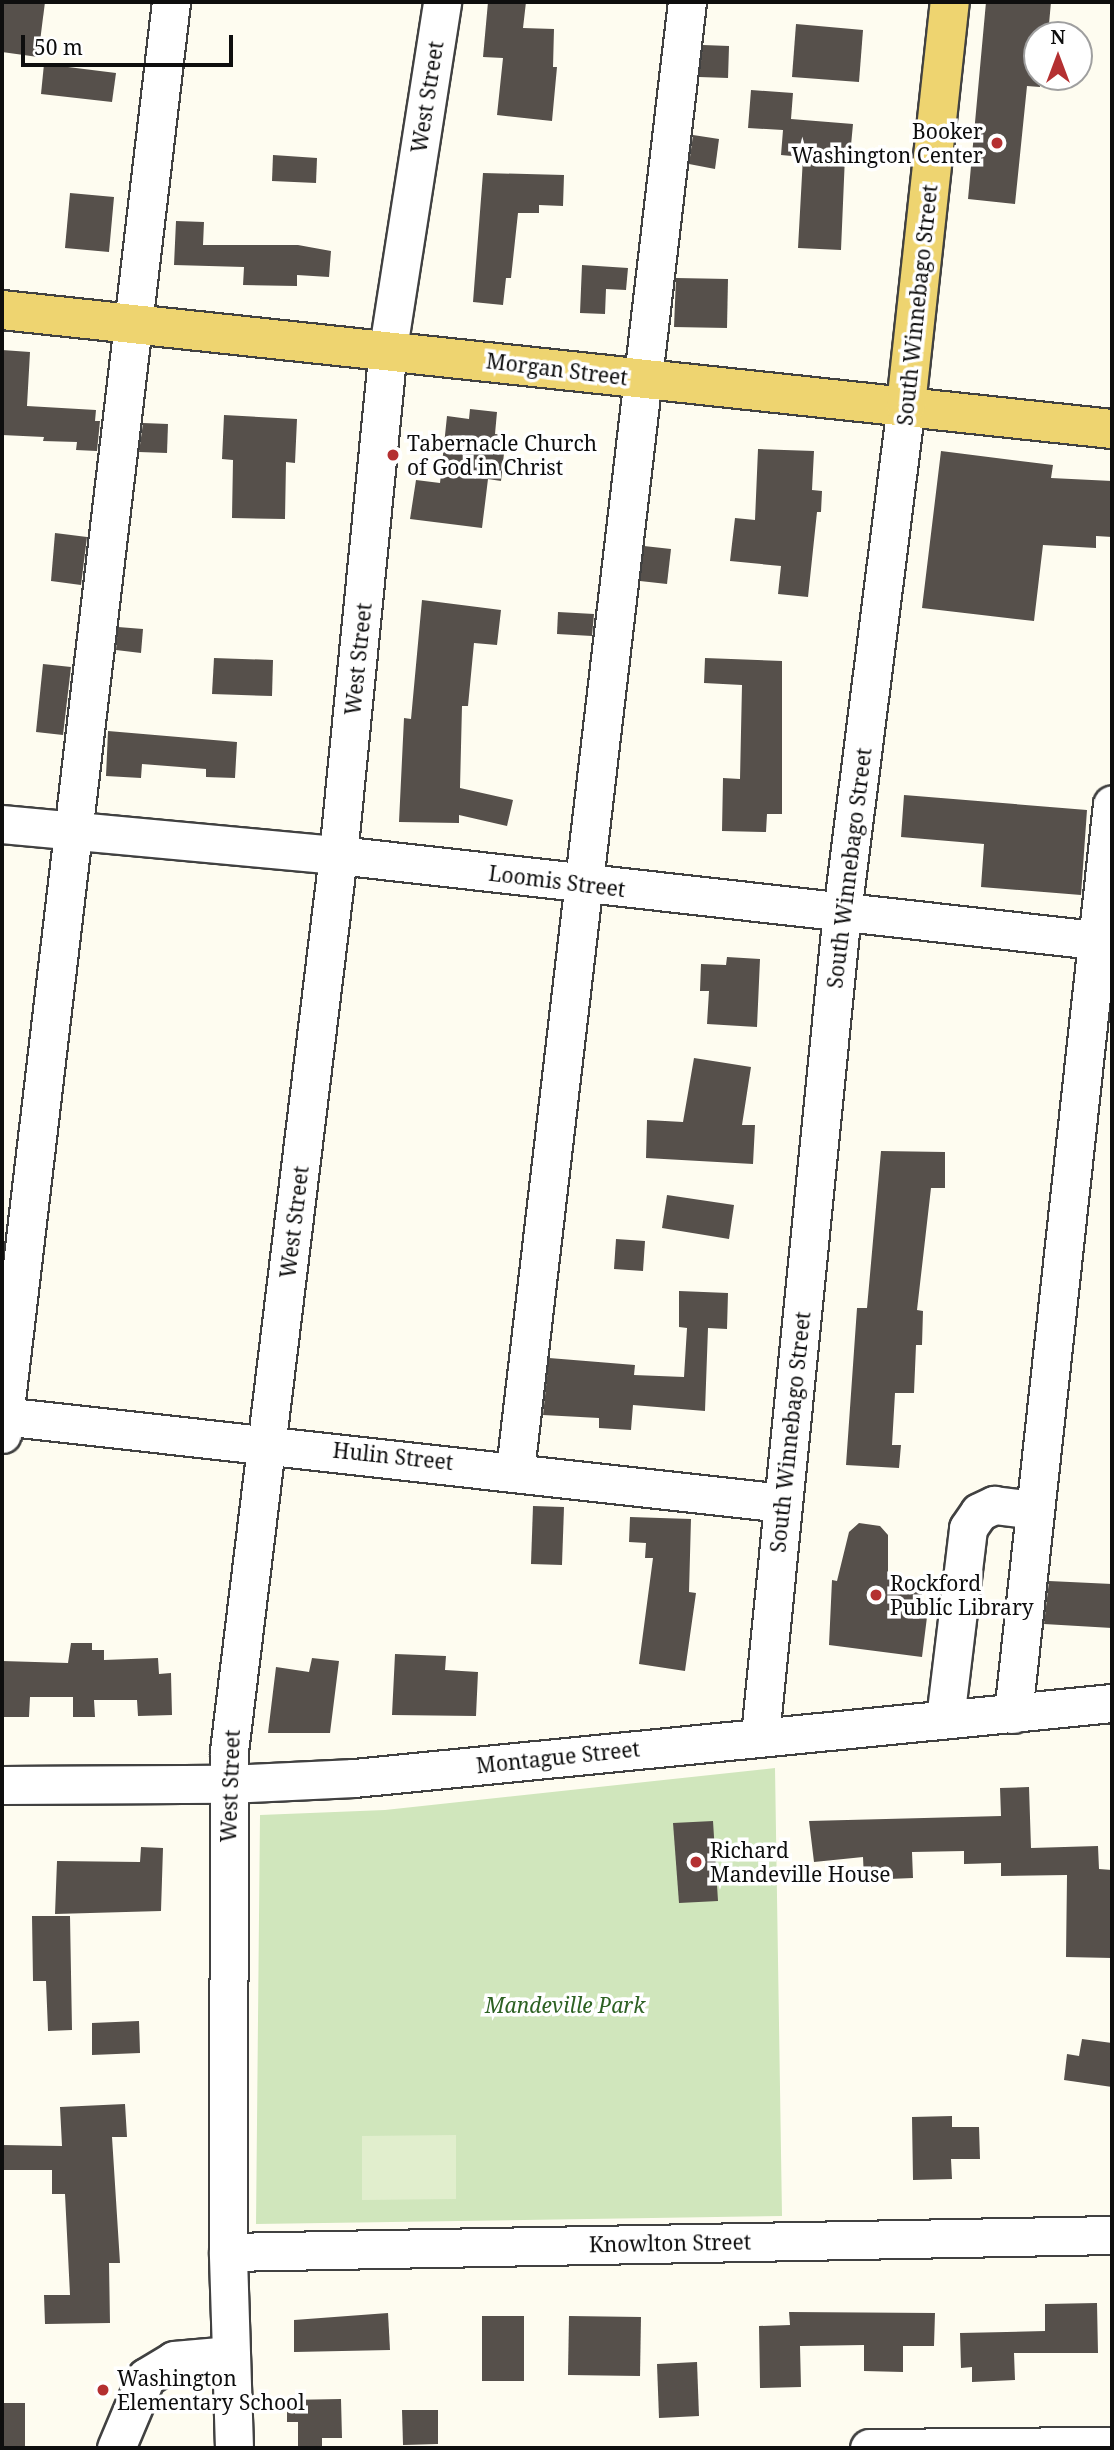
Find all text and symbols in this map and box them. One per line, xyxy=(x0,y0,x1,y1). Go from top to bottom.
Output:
scale bar xyxy=(24,21,236,65)
north arrow xyxy=(1023,21,1093,91)
text: N xyxy=(1051,24,1065,50)
text: 50 m xyxy=(34,33,83,61)
street label: West Street xyxy=(406,39,448,155)
place label: Booker Washington Center xyxy=(792,118,983,168)
marker: Booker Washington Center xyxy=(989,135,1005,151)
street label: South Winnebago Street xyxy=(892,183,942,427)
street label: Morgan Street xyxy=(485,348,629,390)
place label: Tabernacle Church of God in Christ xyxy=(407,430,597,480)
marker: Tabernacle Church of God in Christ xyxy=(385,447,401,463)
street label: West Street xyxy=(340,602,376,716)
street label: South Winnebago Street xyxy=(822,746,876,990)
street label: Loomis Street xyxy=(487,860,627,902)
street label: West Street xyxy=(275,1164,313,1280)
street label: South Winnebago Street xyxy=(765,1310,815,1554)
street label: Hulin Street xyxy=(332,1437,454,1475)
place label: Rockford Public Library xyxy=(890,1570,1034,1620)
marker: Rockford Public Library xyxy=(868,1587,884,1603)
street label: West Street xyxy=(215,1729,245,1843)
street label: Montague Street xyxy=(475,1736,641,1778)
place label: Richard Mandeville House xyxy=(710,1837,891,1887)
marker: Richard Mandeville House xyxy=(688,1854,704,1870)
park label: Mandeville Park xyxy=(485,1992,645,2018)
street label: Knowlton Street xyxy=(589,2229,751,2257)
place label: Washington Elementary School xyxy=(117,2365,305,2415)
marker: Washington Elementary School xyxy=(95,2382,111,2398)

